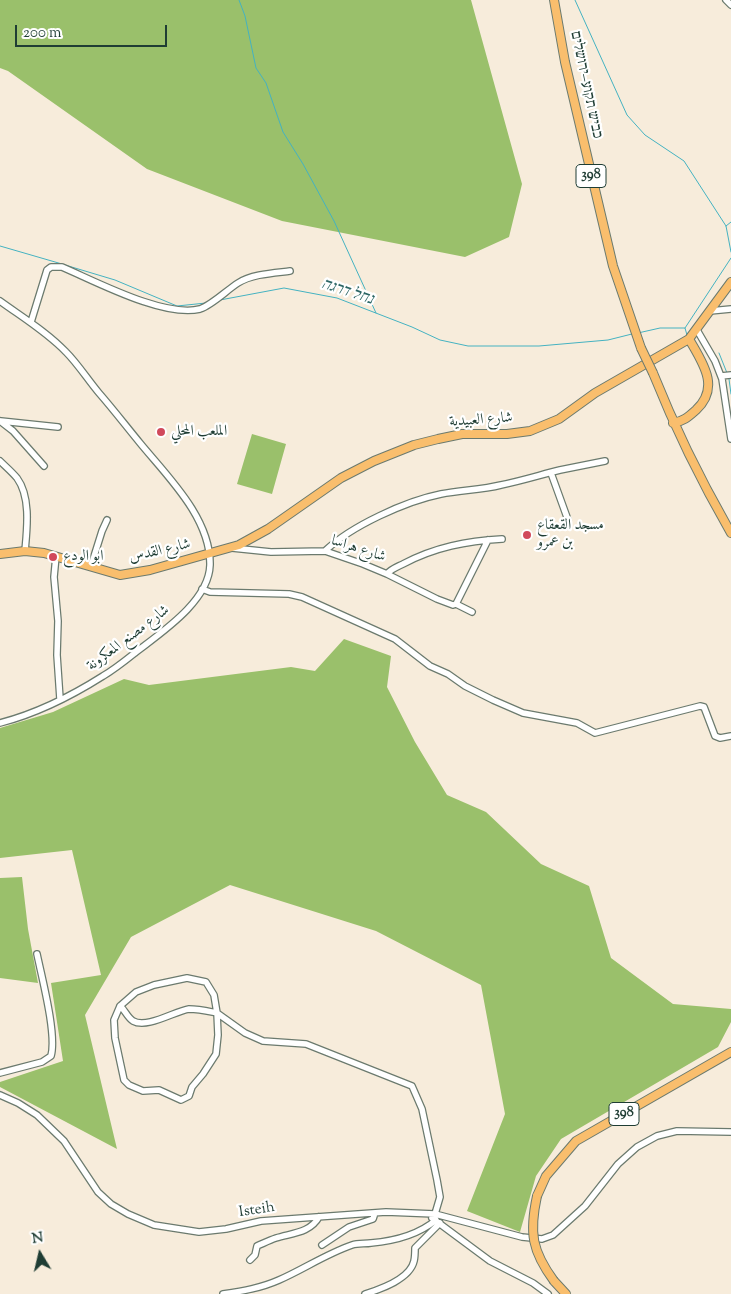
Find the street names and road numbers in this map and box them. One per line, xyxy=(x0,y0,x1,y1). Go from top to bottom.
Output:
street label: כביש תקוע–ירושלים xyxy=(565,30,605,140)
road number: 398 xyxy=(576,165,606,188)
street label: شارع العبيدية xyxy=(449,410,513,432)
street label: شارع هراسا xyxy=(328,533,388,567)
street label: شارع القدس xyxy=(127,536,193,568)
street label: شارع مصنع المعكرونة xyxy=(84,602,174,676)
road number: 398 xyxy=(609,1102,639,1126)
street label: Isteih xyxy=(238,1199,276,1223)

